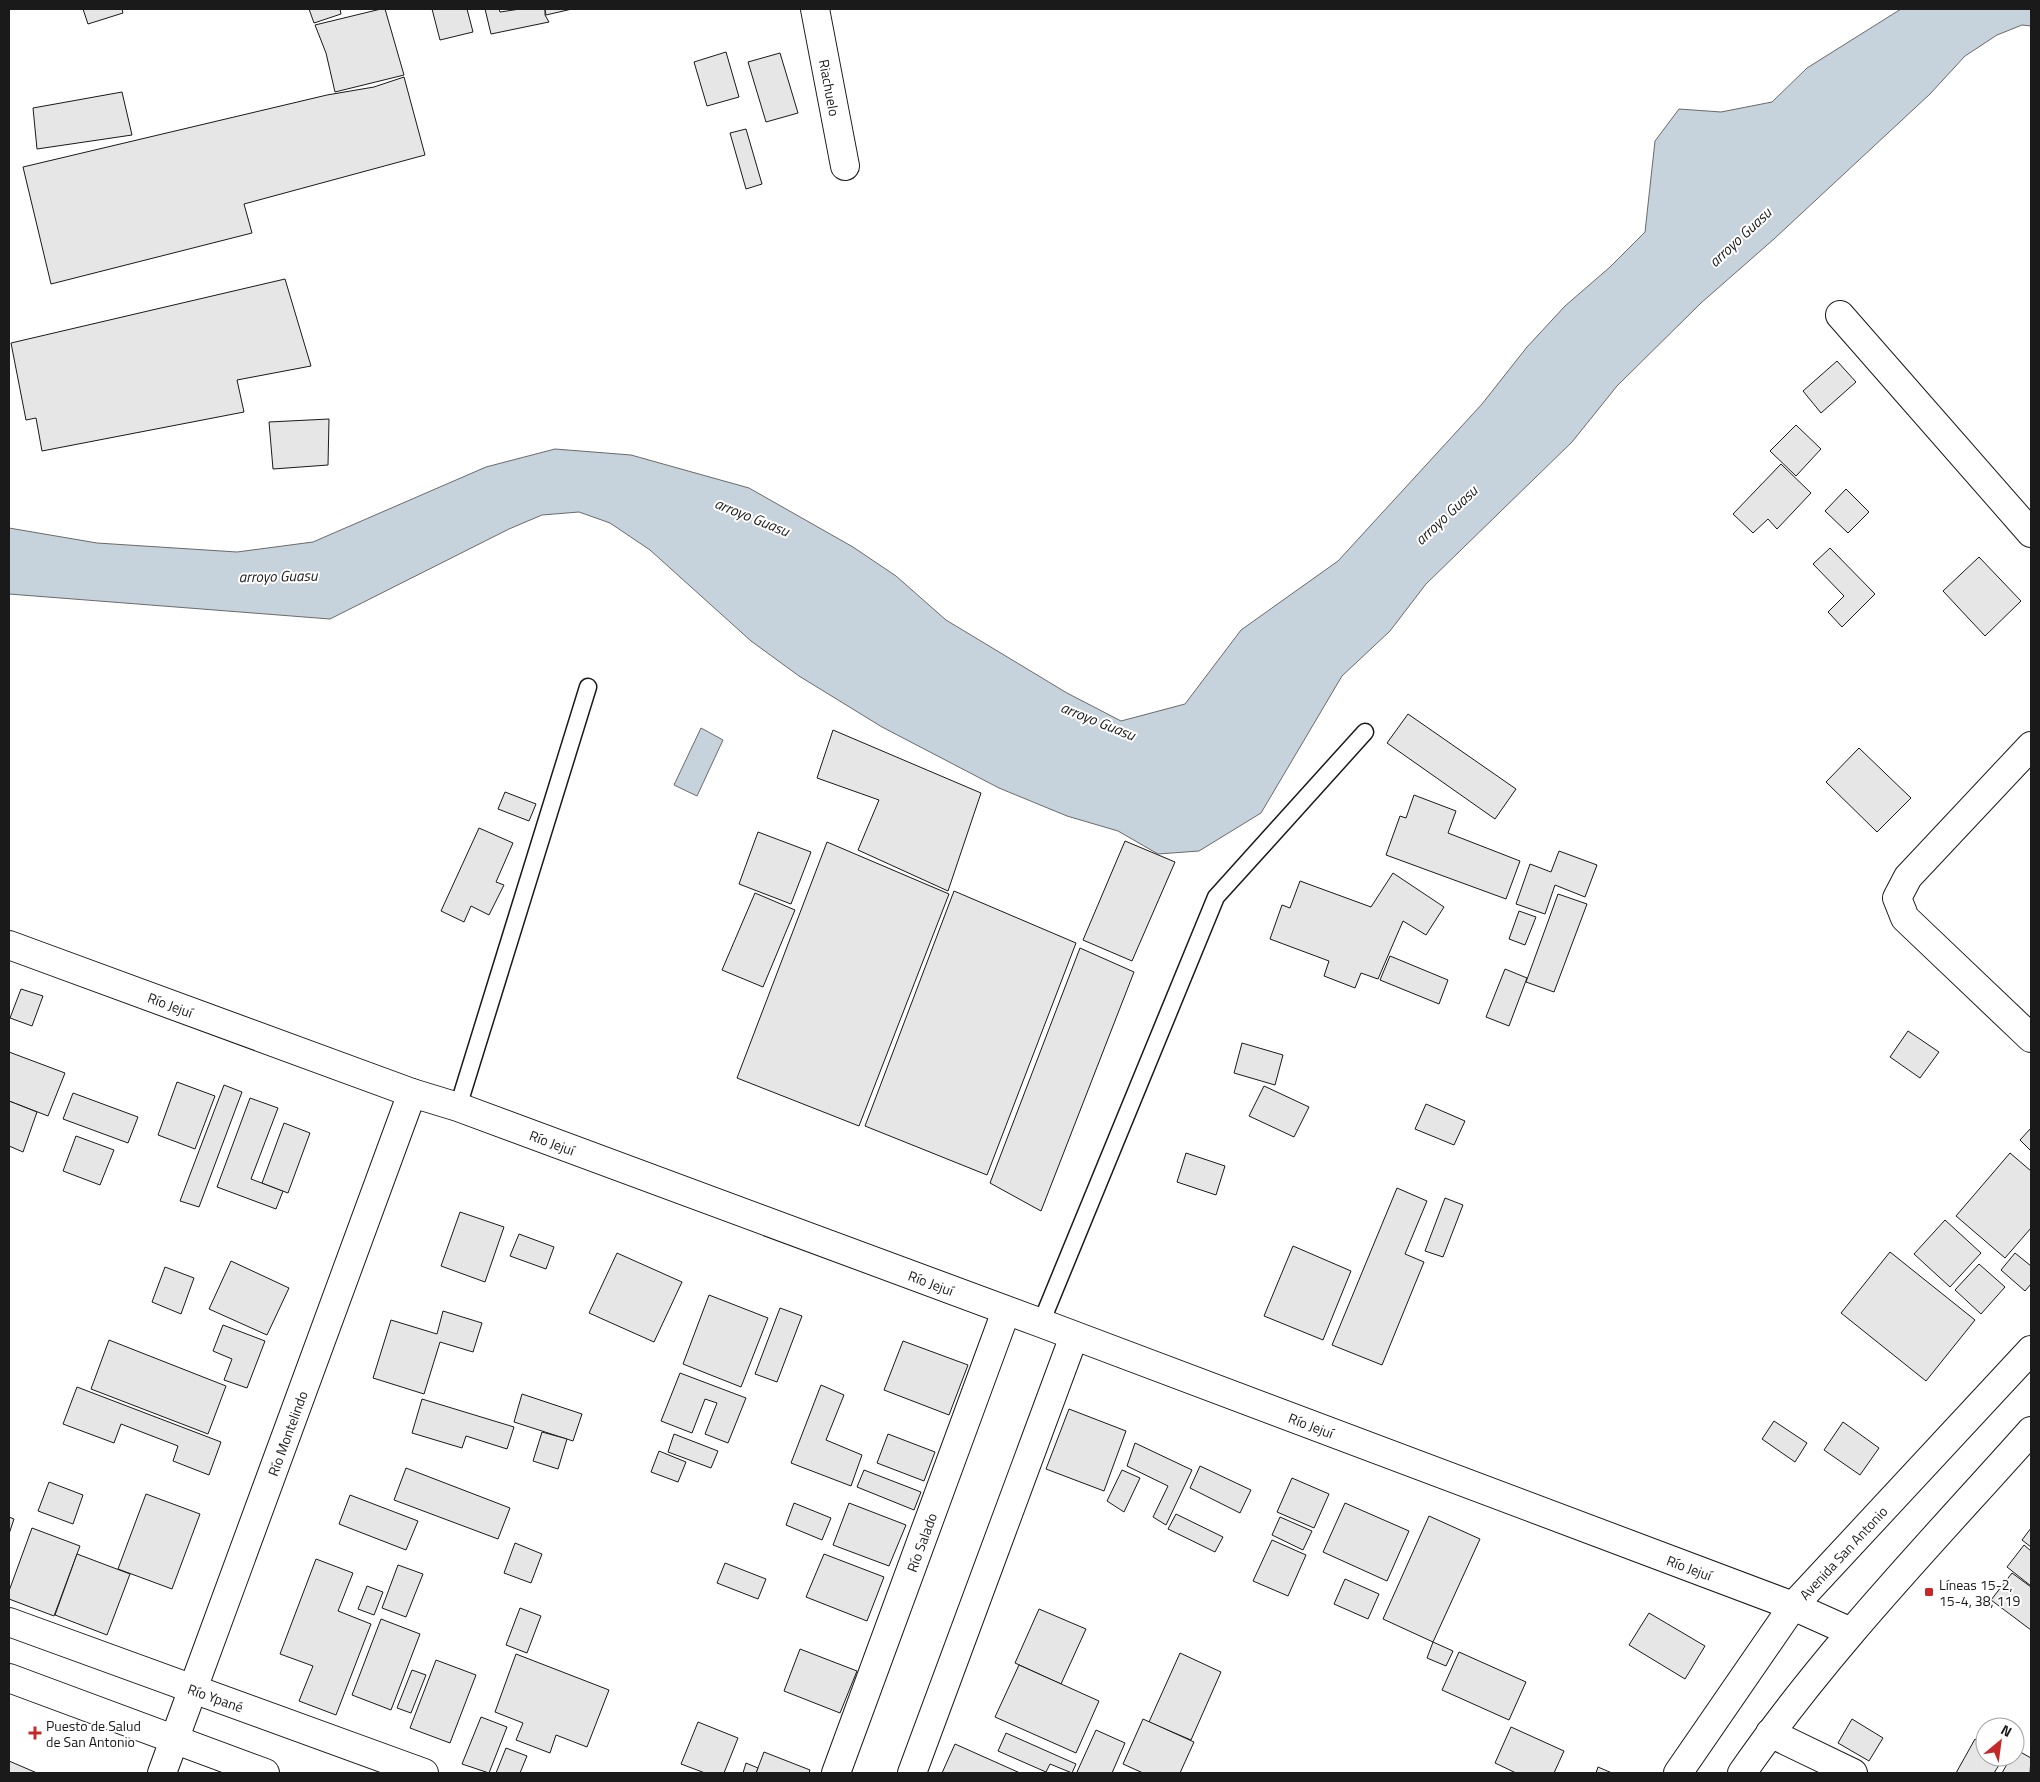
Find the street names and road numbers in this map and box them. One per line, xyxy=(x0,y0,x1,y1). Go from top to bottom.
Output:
street label: Riachuelo xyxy=(814,57,846,118)
street label: Río Jejuí xyxy=(145,986,197,1023)
street label: Río Jejuí xyxy=(527,1124,579,1160)
street label: Río Jejuí xyxy=(906,1264,958,1301)
street label: Río Montelindo xyxy=(262,1388,312,1479)
street label: Río Jejuí xyxy=(1286,1407,1338,1443)
street label: Avenida San Antonio xyxy=(1794,1501,1892,1604)
street label: Río Salado xyxy=(900,1509,941,1575)
street label: Río Jejuí xyxy=(1664,1549,1716,1585)
street label: Río Ypané xyxy=(185,1677,247,1717)

